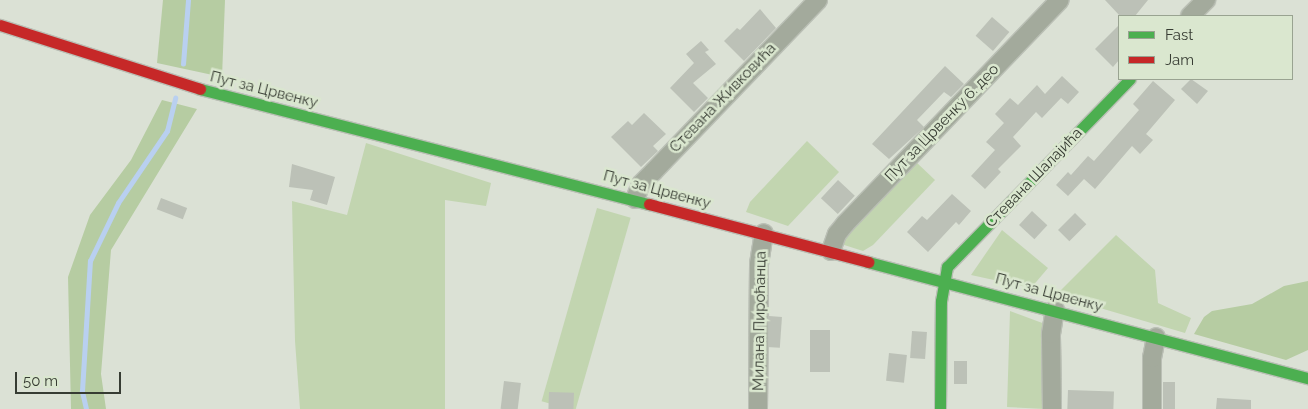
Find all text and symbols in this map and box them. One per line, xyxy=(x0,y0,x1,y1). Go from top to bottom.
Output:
legend xyxy=(1118,15,1293,80)
text: Fast xyxy=(1165,26,1193,44)
street label: Стевана Живковића xyxy=(666,40,780,156)
text: Jam xyxy=(1165,51,1194,69)
street label: Пут за Црвенку 6. део xyxy=(881,60,1003,186)
street label: Пут за Црвенку xyxy=(208,68,320,112)
street label: Стевана Шалајића xyxy=(982,124,1086,232)
street label: Пут за Црвенку xyxy=(601,167,713,213)
street label: Милана Пироћанца xyxy=(750,251,770,391)
street label: Пут за Црвенку xyxy=(993,270,1105,316)
scale bar xyxy=(18,362,124,394)
text: 50 m xyxy=(23,372,58,390)

